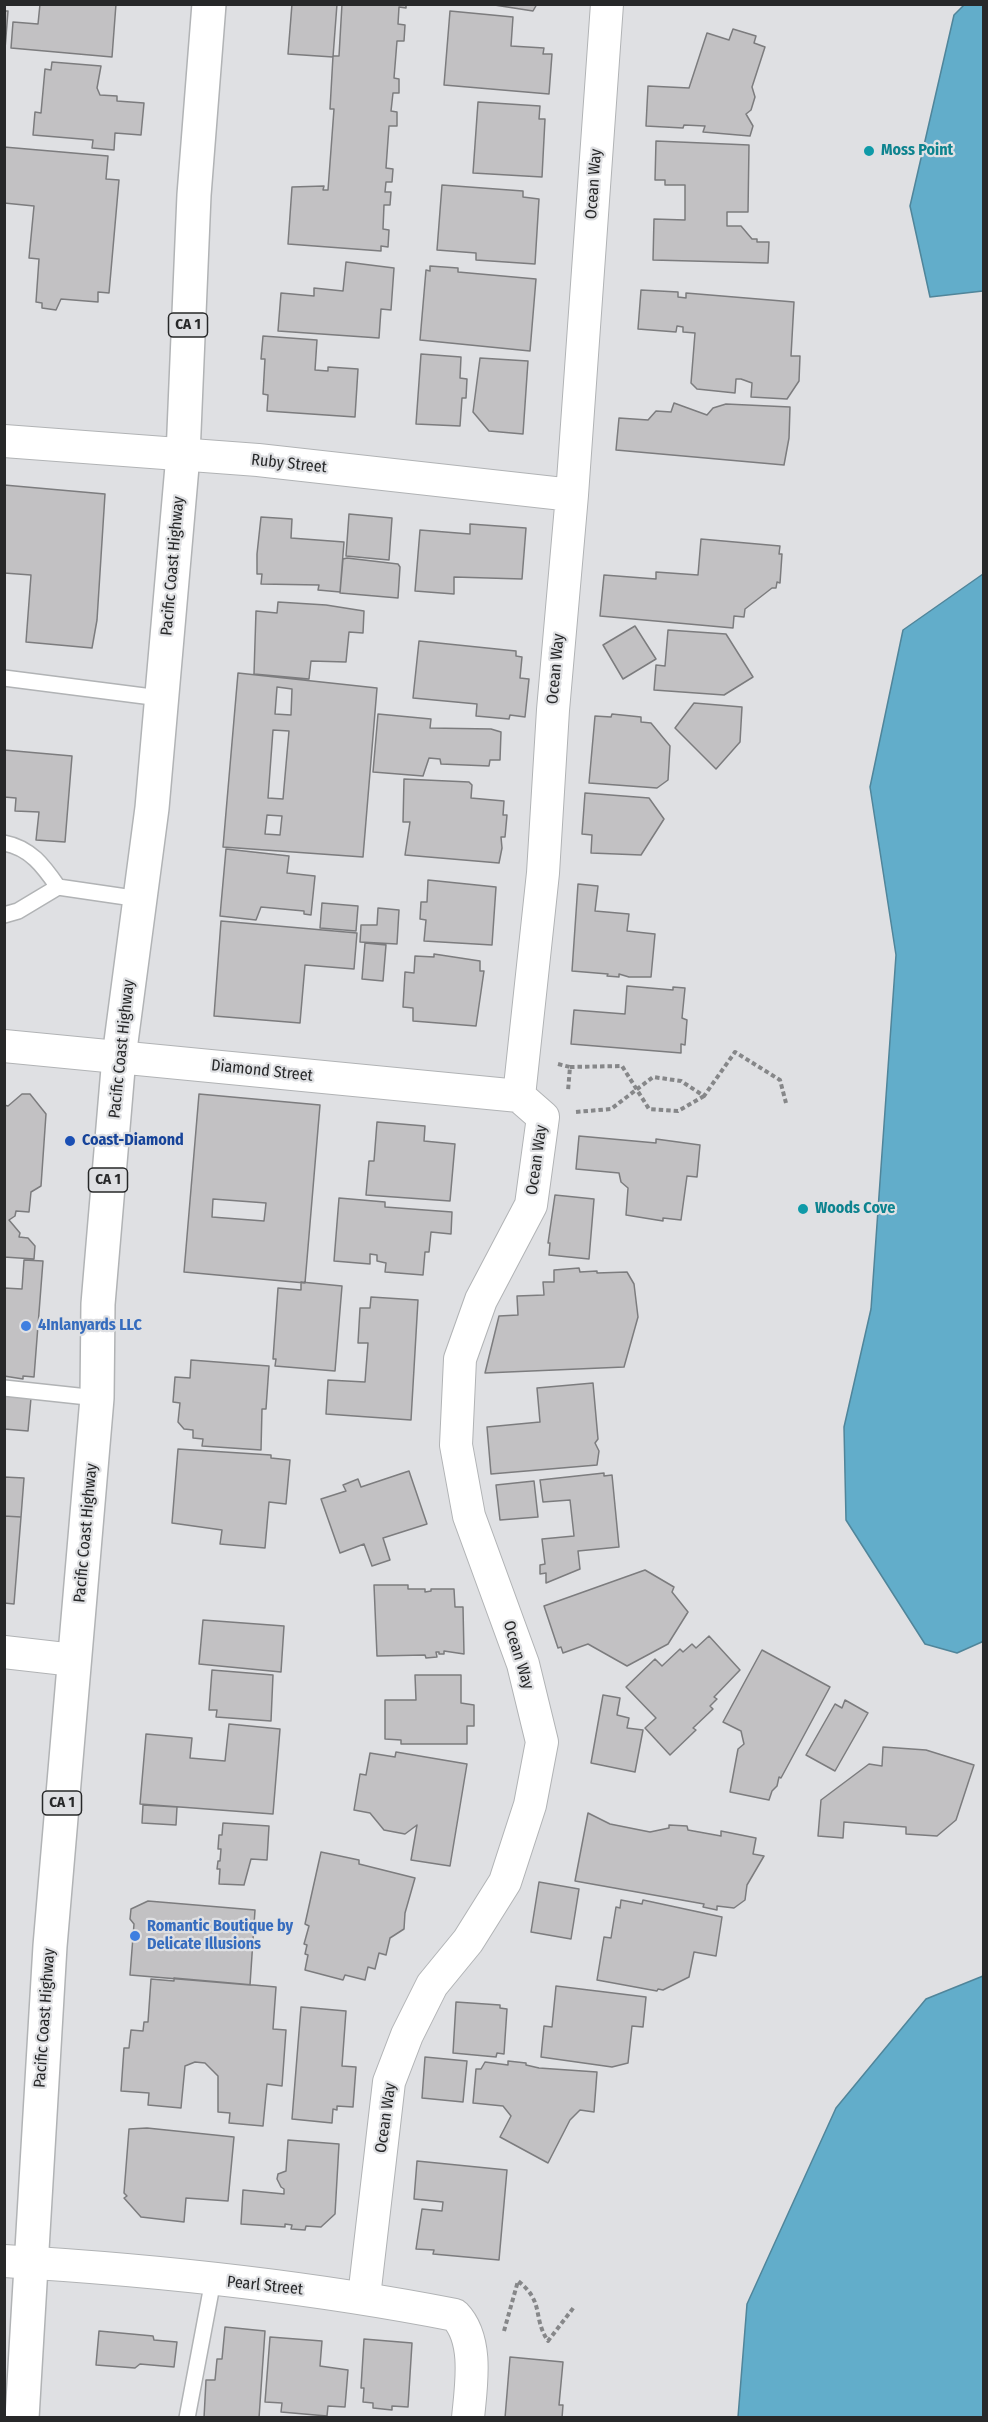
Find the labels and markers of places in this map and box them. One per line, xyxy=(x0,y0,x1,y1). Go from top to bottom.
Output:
place label: Moss Point xyxy=(881,141,953,161)
marker: Moss Point xyxy=(862,144,876,158)
place label: Coast-Diamond xyxy=(82,1131,184,1151)
marker: Coast-Diamond xyxy=(63,1134,77,1148)
place label: Woods Cove xyxy=(815,1199,895,1219)
marker: Woods Cove xyxy=(796,1202,810,1216)
place label: 4Inlanyards LLC xyxy=(38,1316,142,1336)
marker: 4Inlanyards LLC xyxy=(19,1319,33,1333)
place label: Romantic Boutique by Delicate Illusions xyxy=(147,1917,293,1955)
marker: Romantic Boutique by Delicate Illusions xyxy=(128,1929,142,1943)

